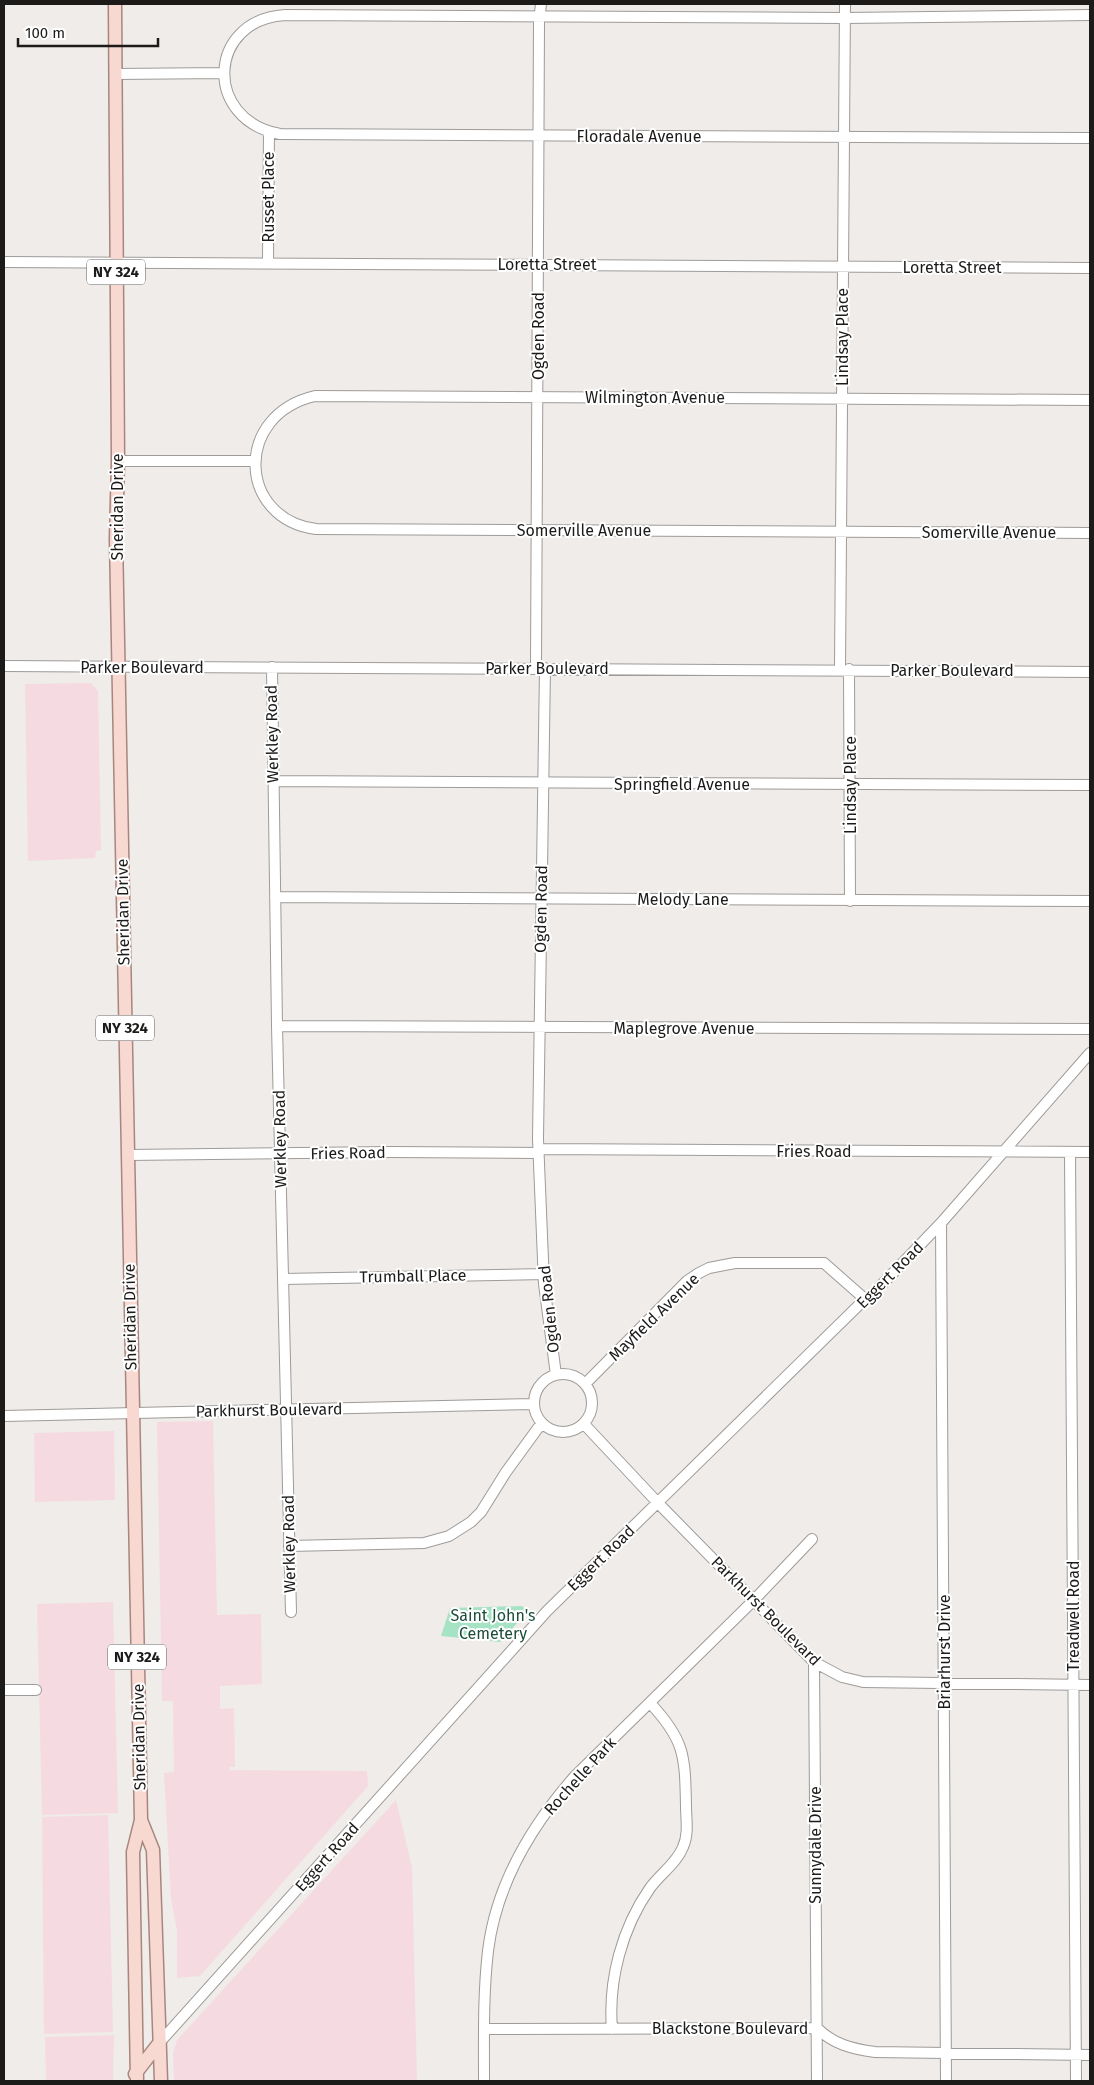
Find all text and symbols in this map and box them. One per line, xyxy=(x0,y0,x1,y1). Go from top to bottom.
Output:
scale bar xyxy=(18,15,158,47)
text: 100 m xyxy=(25,24,65,42)
street label: Floradale Avenue xyxy=(577,127,701,146)
street label: Russet Place xyxy=(259,151,278,243)
street label: Loretta Street xyxy=(497,255,597,274)
street label: Loretta Street xyxy=(902,258,1002,277)
road number: NY 324 xyxy=(87,260,145,284)
street label: Lindsay Place xyxy=(833,288,852,386)
street label: Ogden Road xyxy=(529,292,548,380)
street label: Wilmington Avenue xyxy=(585,388,725,407)
street label: Sheridan Drive xyxy=(108,454,127,560)
street label: Somerville Avenue xyxy=(517,521,651,540)
street label: Somerville Avenue xyxy=(922,523,1056,542)
street label: Parker Boulevard xyxy=(80,658,204,677)
street label: Parker Boulevard xyxy=(485,659,609,678)
street label: Parker Boulevard xyxy=(890,661,1014,680)
street label: Werkley Road xyxy=(262,685,282,783)
street label: Lindsay Place xyxy=(841,736,860,834)
street label: Springfield Avenue xyxy=(614,775,750,794)
street label: Sheridan Drive xyxy=(113,858,133,966)
street label: Ogden Road xyxy=(531,865,551,953)
street label: Melody Lane xyxy=(637,890,729,909)
road number: NY 324 xyxy=(96,1016,154,1040)
street label: Maplegrove Avenue xyxy=(613,1019,755,1038)
street label: Werkley Road xyxy=(270,1090,290,1188)
street label: Fries Road xyxy=(776,1142,852,1161)
street label: Fries Road xyxy=(310,1143,386,1163)
street label: Eggert Road xyxy=(853,1238,927,1312)
street label: Sheridan Drive xyxy=(120,1263,140,1371)
street label: Ogden Road xyxy=(535,1264,563,1354)
street label: Trumball Place xyxy=(359,1266,467,1286)
street label: Mayfield Avenue xyxy=(605,1269,703,1365)
street label: Parkhurst Boulevard xyxy=(195,1399,343,1421)
street label: Werkley Road xyxy=(279,1495,299,1593)
street label: Eggert Road xyxy=(563,1521,639,1595)
street label: Parkhurst Boulevard xyxy=(707,1552,825,1670)
street label: Treadwell Road xyxy=(1064,1560,1083,1672)
street label: Briarhurst Drive xyxy=(935,1595,954,1709)
park label: Saint John's Cemetery xyxy=(451,1606,535,1643)
road number: NY 324 xyxy=(108,1644,166,1670)
street label: Sheridan Drive xyxy=(129,1683,149,1791)
street label: Rochelle Park xyxy=(540,1733,620,1819)
street label: Sunnydale Drive xyxy=(806,1786,825,1904)
street label: Eggert Road xyxy=(291,1819,363,1895)
street label: Blackstone Boulevard xyxy=(652,2019,808,2038)

